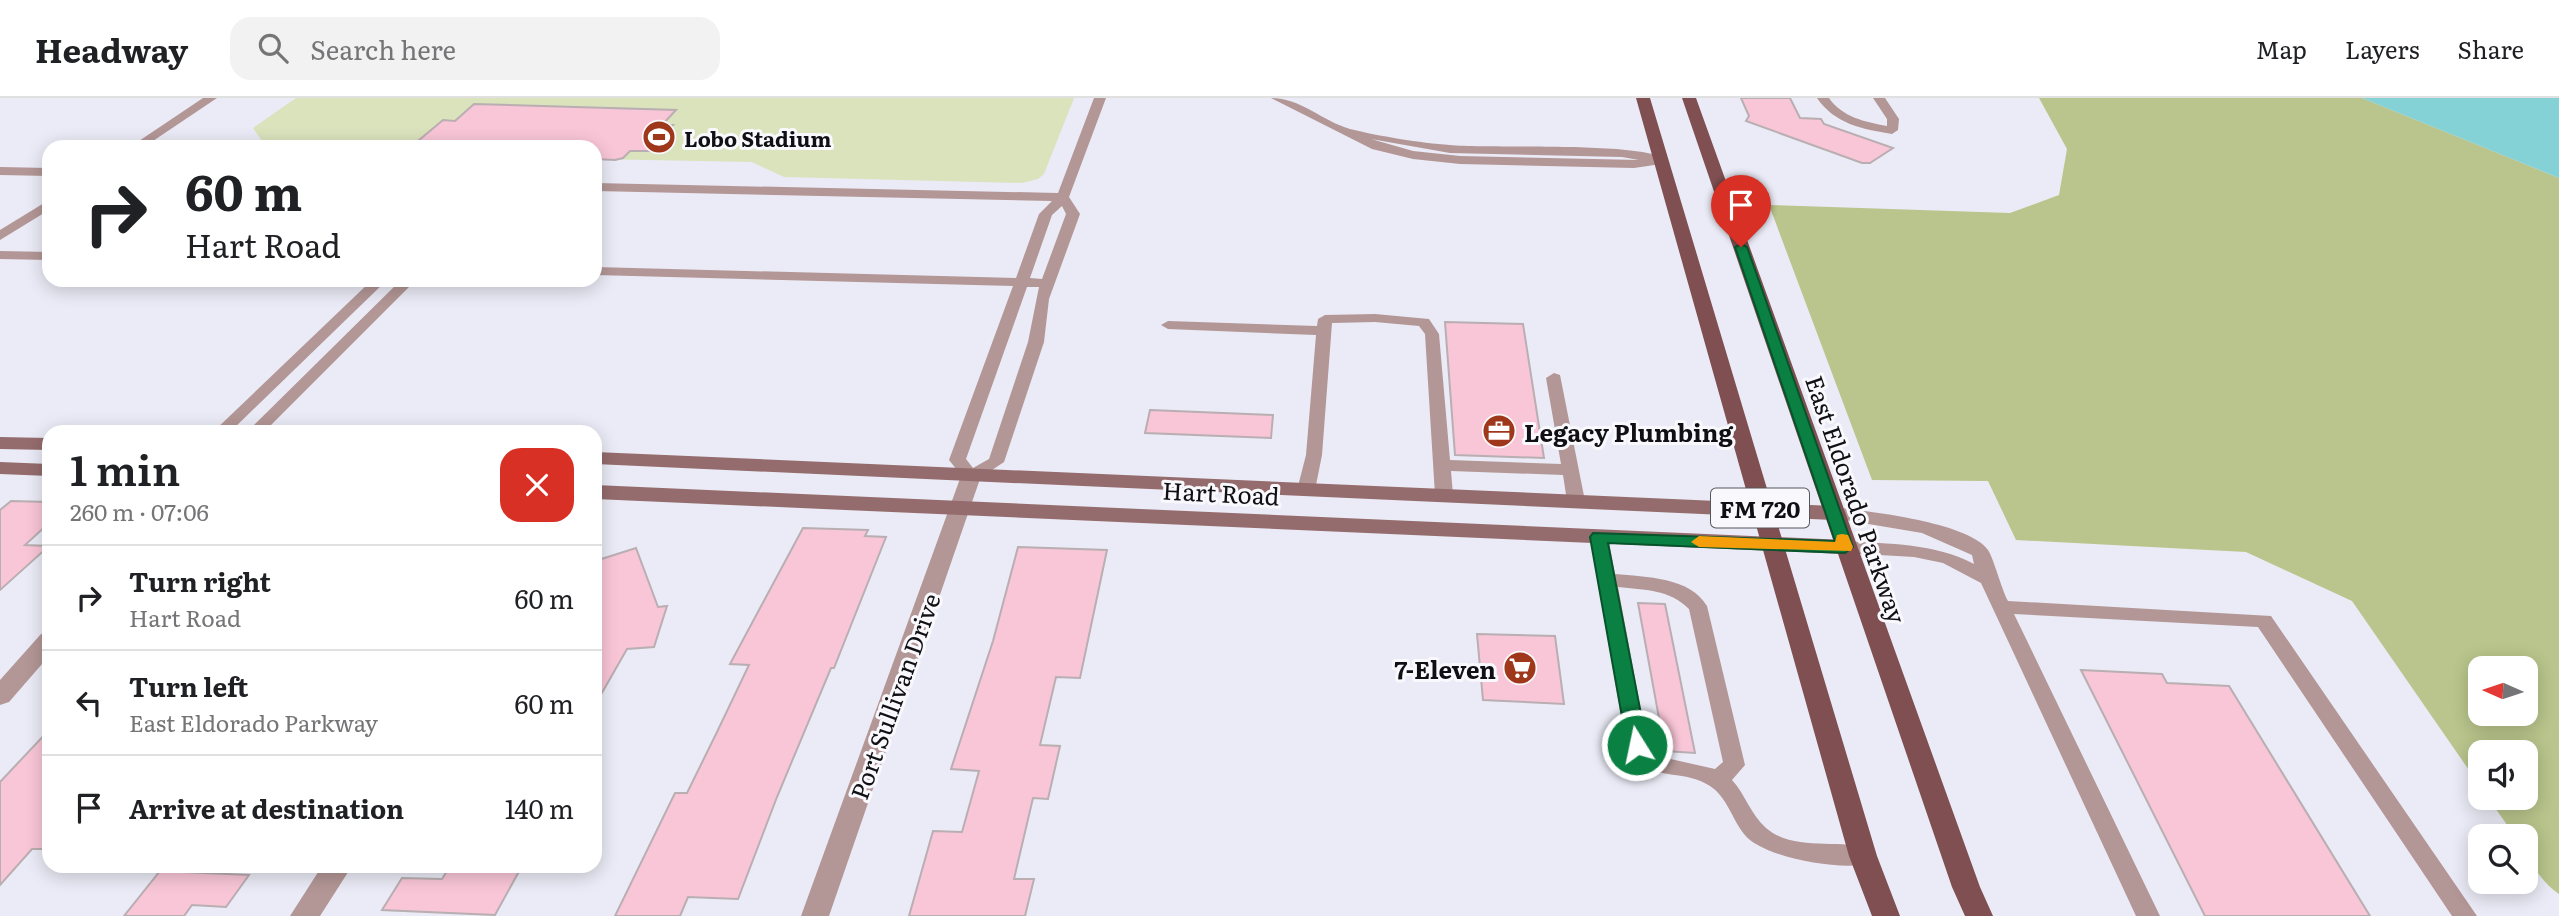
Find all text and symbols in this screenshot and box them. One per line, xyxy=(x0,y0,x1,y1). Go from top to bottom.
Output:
search box xyxy=(230,17,720,80)
text: Headway xyxy=(35,24,188,73)
icon: search xyxy=(254,29,292,67)
text: Search here xyxy=(310,29,456,68)
text: Map xyxy=(2256,31,2307,66)
text: Layers xyxy=(2345,31,2419,66)
text: Share xyxy=(2457,31,2524,66)
sports icon: Lobo Stadium xyxy=(640,118,678,156)
place label: Lobo Stadium xyxy=(684,122,832,153)
text: 60 m xyxy=(185,153,302,226)
icon: right xyxy=(70,168,161,259)
pin xyxy=(1711,175,1771,247)
icon: arrive xyxy=(1722,186,1760,224)
text: Hart Road xyxy=(185,220,341,268)
street label: East Eldorado Parkway xyxy=(1798,370,1916,628)
office icon: Legacy Plumbing xyxy=(1480,412,1518,450)
place label: Legacy Plumbing xyxy=(1524,414,1733,449)
text: 1 min xyxy=(70,437,180,499)
button: close xyxy=(500,448,574,522)
street label: Hart Road xyxy=(1162,471,1281,513)
road number: FM 720 xyxy=(1711,488,1809,528)
text: 260 m · 07:06 xyxy=(70,494,209,528)
text: Turn right xyxy=(129,561,271,600)
text: 60 m xyxy=(515,578,574,617)
icon: right xyxy=(70,579,108,617)
street label: Port Sullivan Drive xyxy=(840,588,948,804)
text: Hart Road xyxy=(129,600,241,634)
supermarket icon: 7-Eleven xyxy=(1501,649,1539,687)
place label: 7-Eleven xyxy=(1394,651,1496,686)
north arrow xyxy=(2468,656,2538,726)
map controls xyxy=(2468,656,2538,894)
text: Turn left xyxy=(129,666,248,705)
text: 60 m xyxy=(515,683,574,722)
icon: left xyxy=(70,684,108,722)
text: East Eldorado Parkway xyxy=(129,705,378,739)
position arrow xyxy=(1600,708,1674,782)
button: sound xyxy=(2468,740,2538,810)
text: Arrive at destination xyxy=(129,788,404,827)
text: 140 m xyxy=(505,788,574,827)
icon: arrive xyxy=(70,789,108,827)
button: search xyxy=(2468,824,2538,894)

